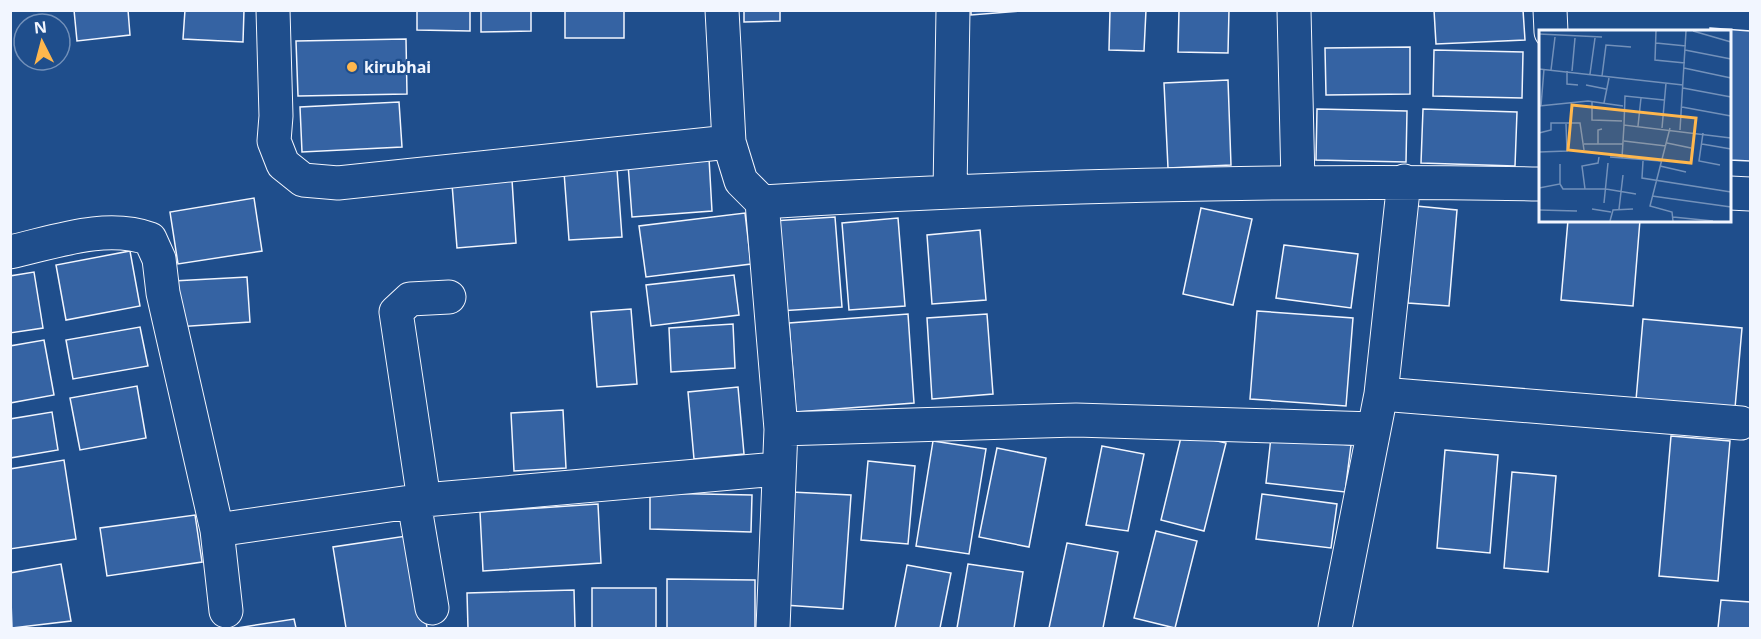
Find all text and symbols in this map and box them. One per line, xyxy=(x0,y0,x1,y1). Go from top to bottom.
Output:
north arrow xyxy=(12,12,72,72)
text: N xyxy=(33,15,48,39)
inset map xyxy=(1539,30,1731,222)
place label: kirubhai xyxy=(364,56,431,78)
marker: kirubhai xyxy=(345,60,359,74)

